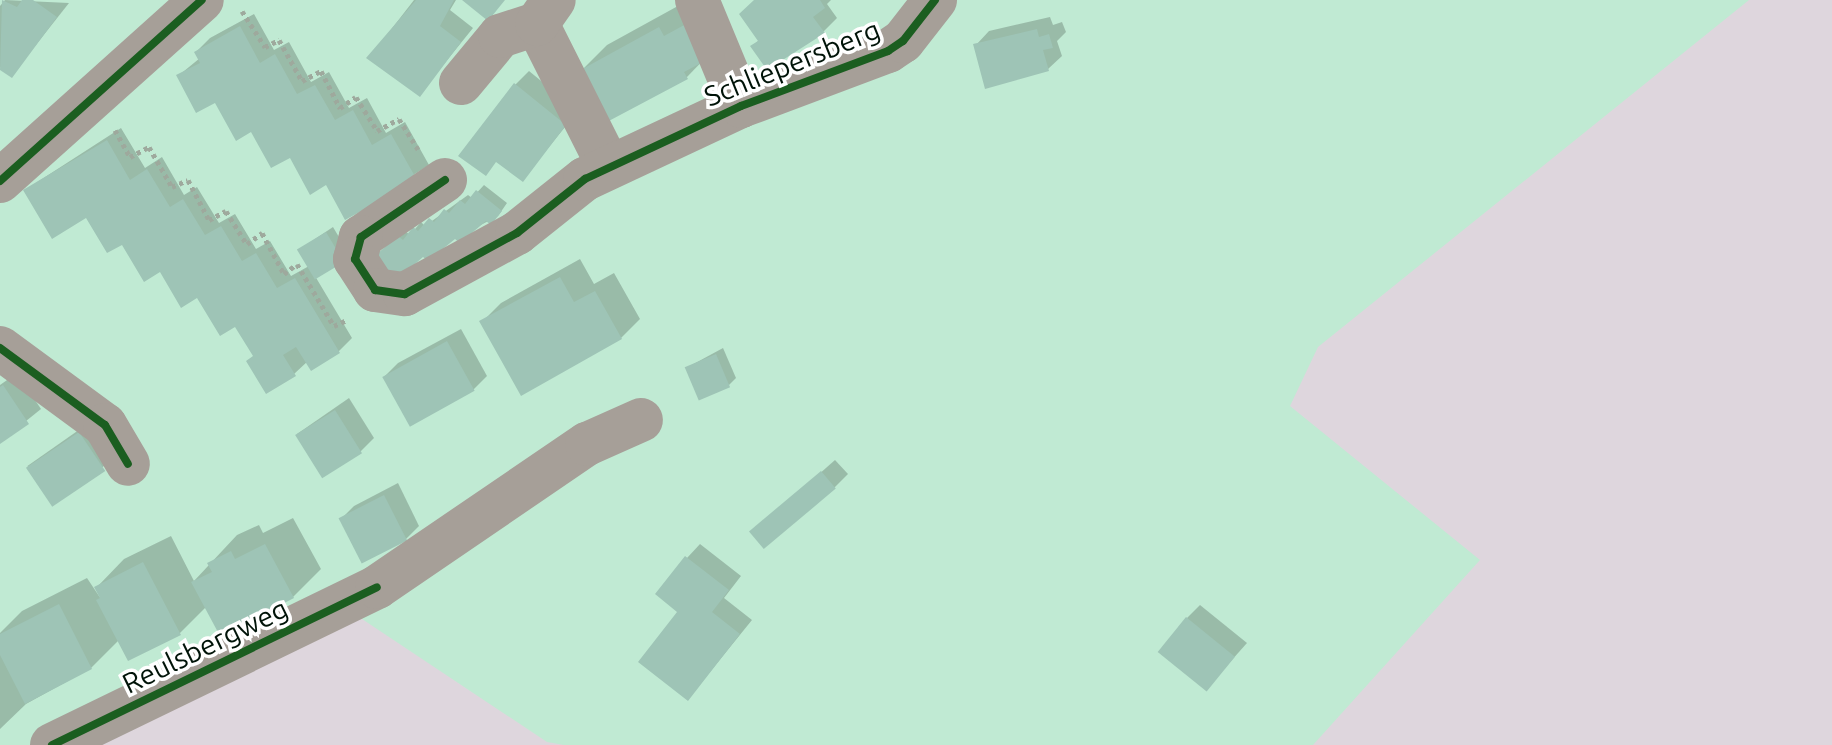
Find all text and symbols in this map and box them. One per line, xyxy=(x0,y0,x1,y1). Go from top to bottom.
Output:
street label: Schliepersberg xyxy=(699,13,885,113)
street label: Reulsbergweg xyxy=(117,591,293,701)

